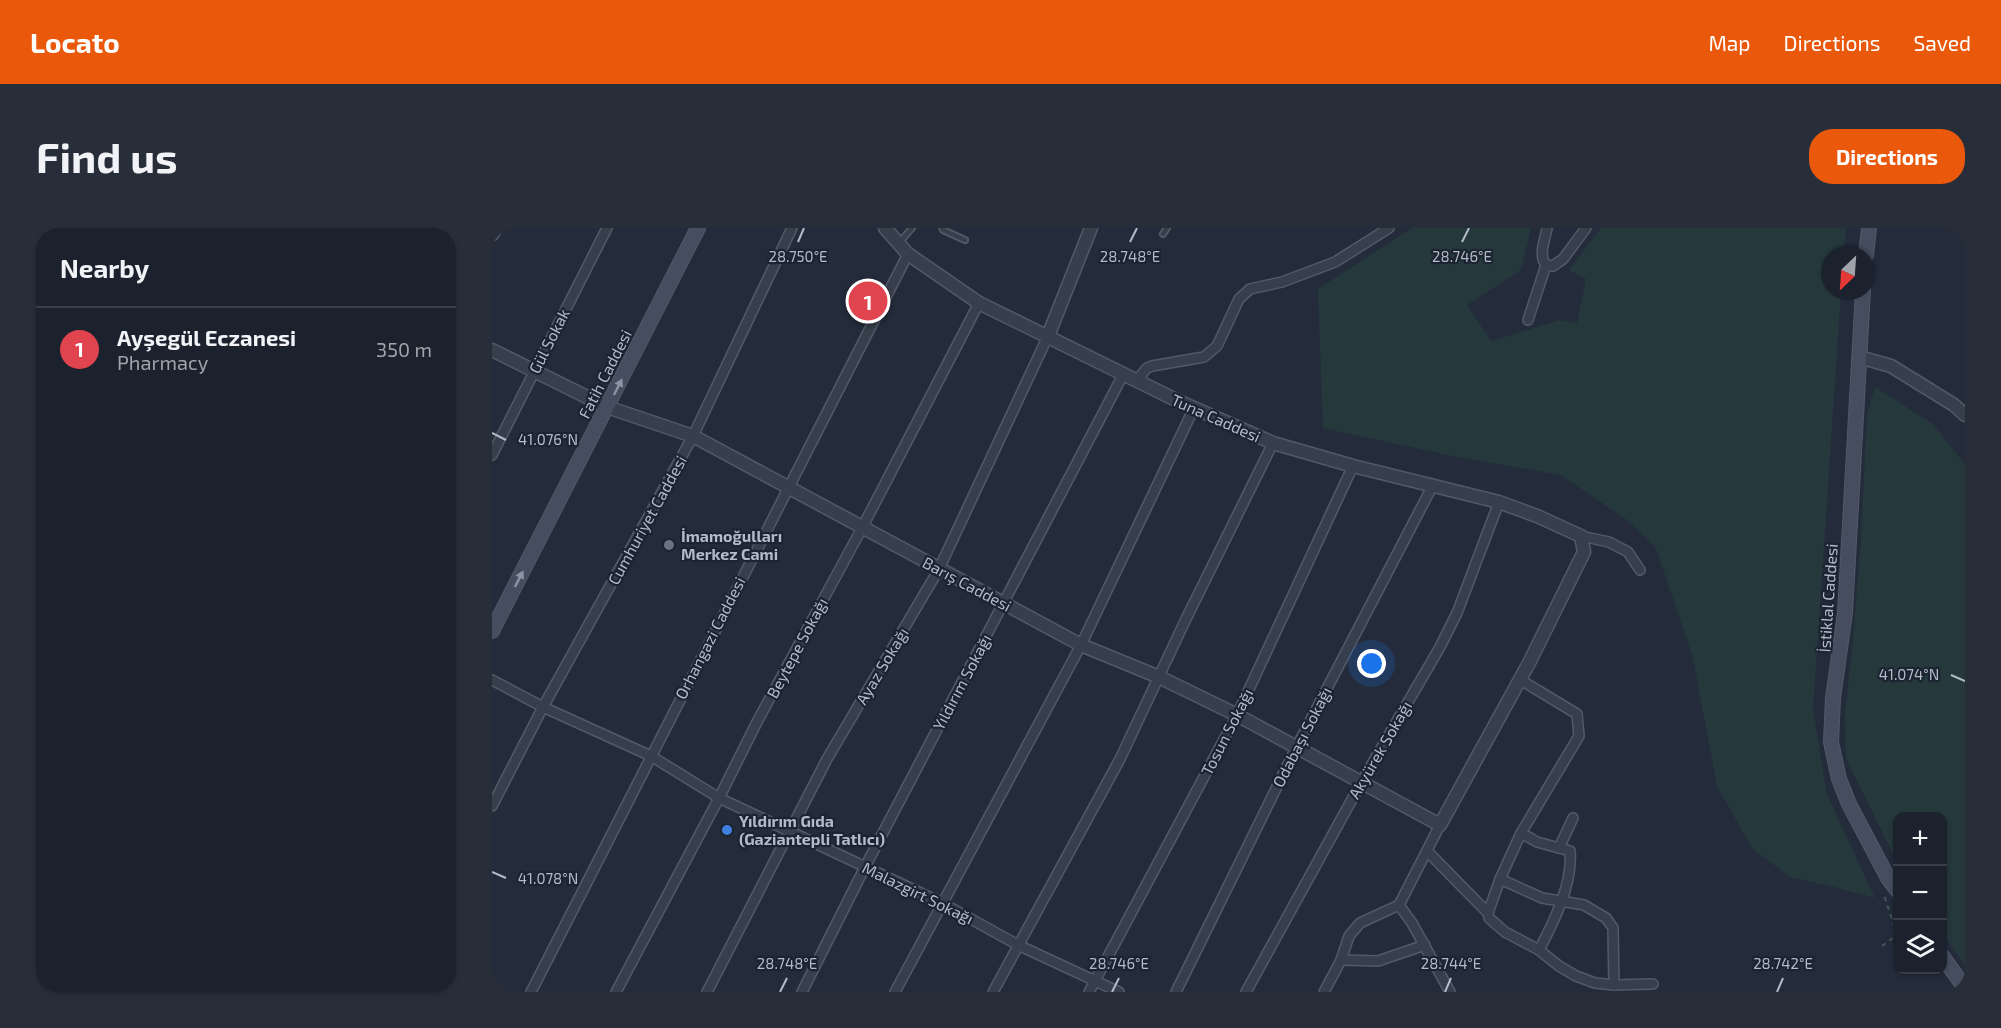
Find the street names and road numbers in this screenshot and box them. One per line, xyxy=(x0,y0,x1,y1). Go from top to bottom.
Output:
street label: Gül Sokak xyxy=(524,305,573,376)
street label: Fatih Caddesi xyxy=(574,326,635,421)
street label: Tuna Caddesi xyxy=(1169,389,1264,446)
street label: Cumhuriyet Caddesi xyxy=(603,452,690,588)
street label: İstiklal Caddesi xyxy=(1814,543,1841,653)
street label: Barış Caddesi xyxy=(919,552,1015,616)
street label: Orhangazi Caddesi xyxy=(671,573,749,702)
street label: Beytepe Sokağı xyxy=(762,594,831,701)
street label: Ayaz Sokağı xyxy=(851,624,912,708)
street label: Yıldırım Sokağı xyxy=(928,630,995,733)
street label: Odabaşı Sokağı xyxy=(1268,683,1336,791)
street label: Tosun Sokağı xyxy=(1197,685,1256,778)
street label: Akyürek Sokağı xyxy=(1344,697,1415,802)
street label: Malazgirt Sokağı xyxy=(859,857,977,928)

